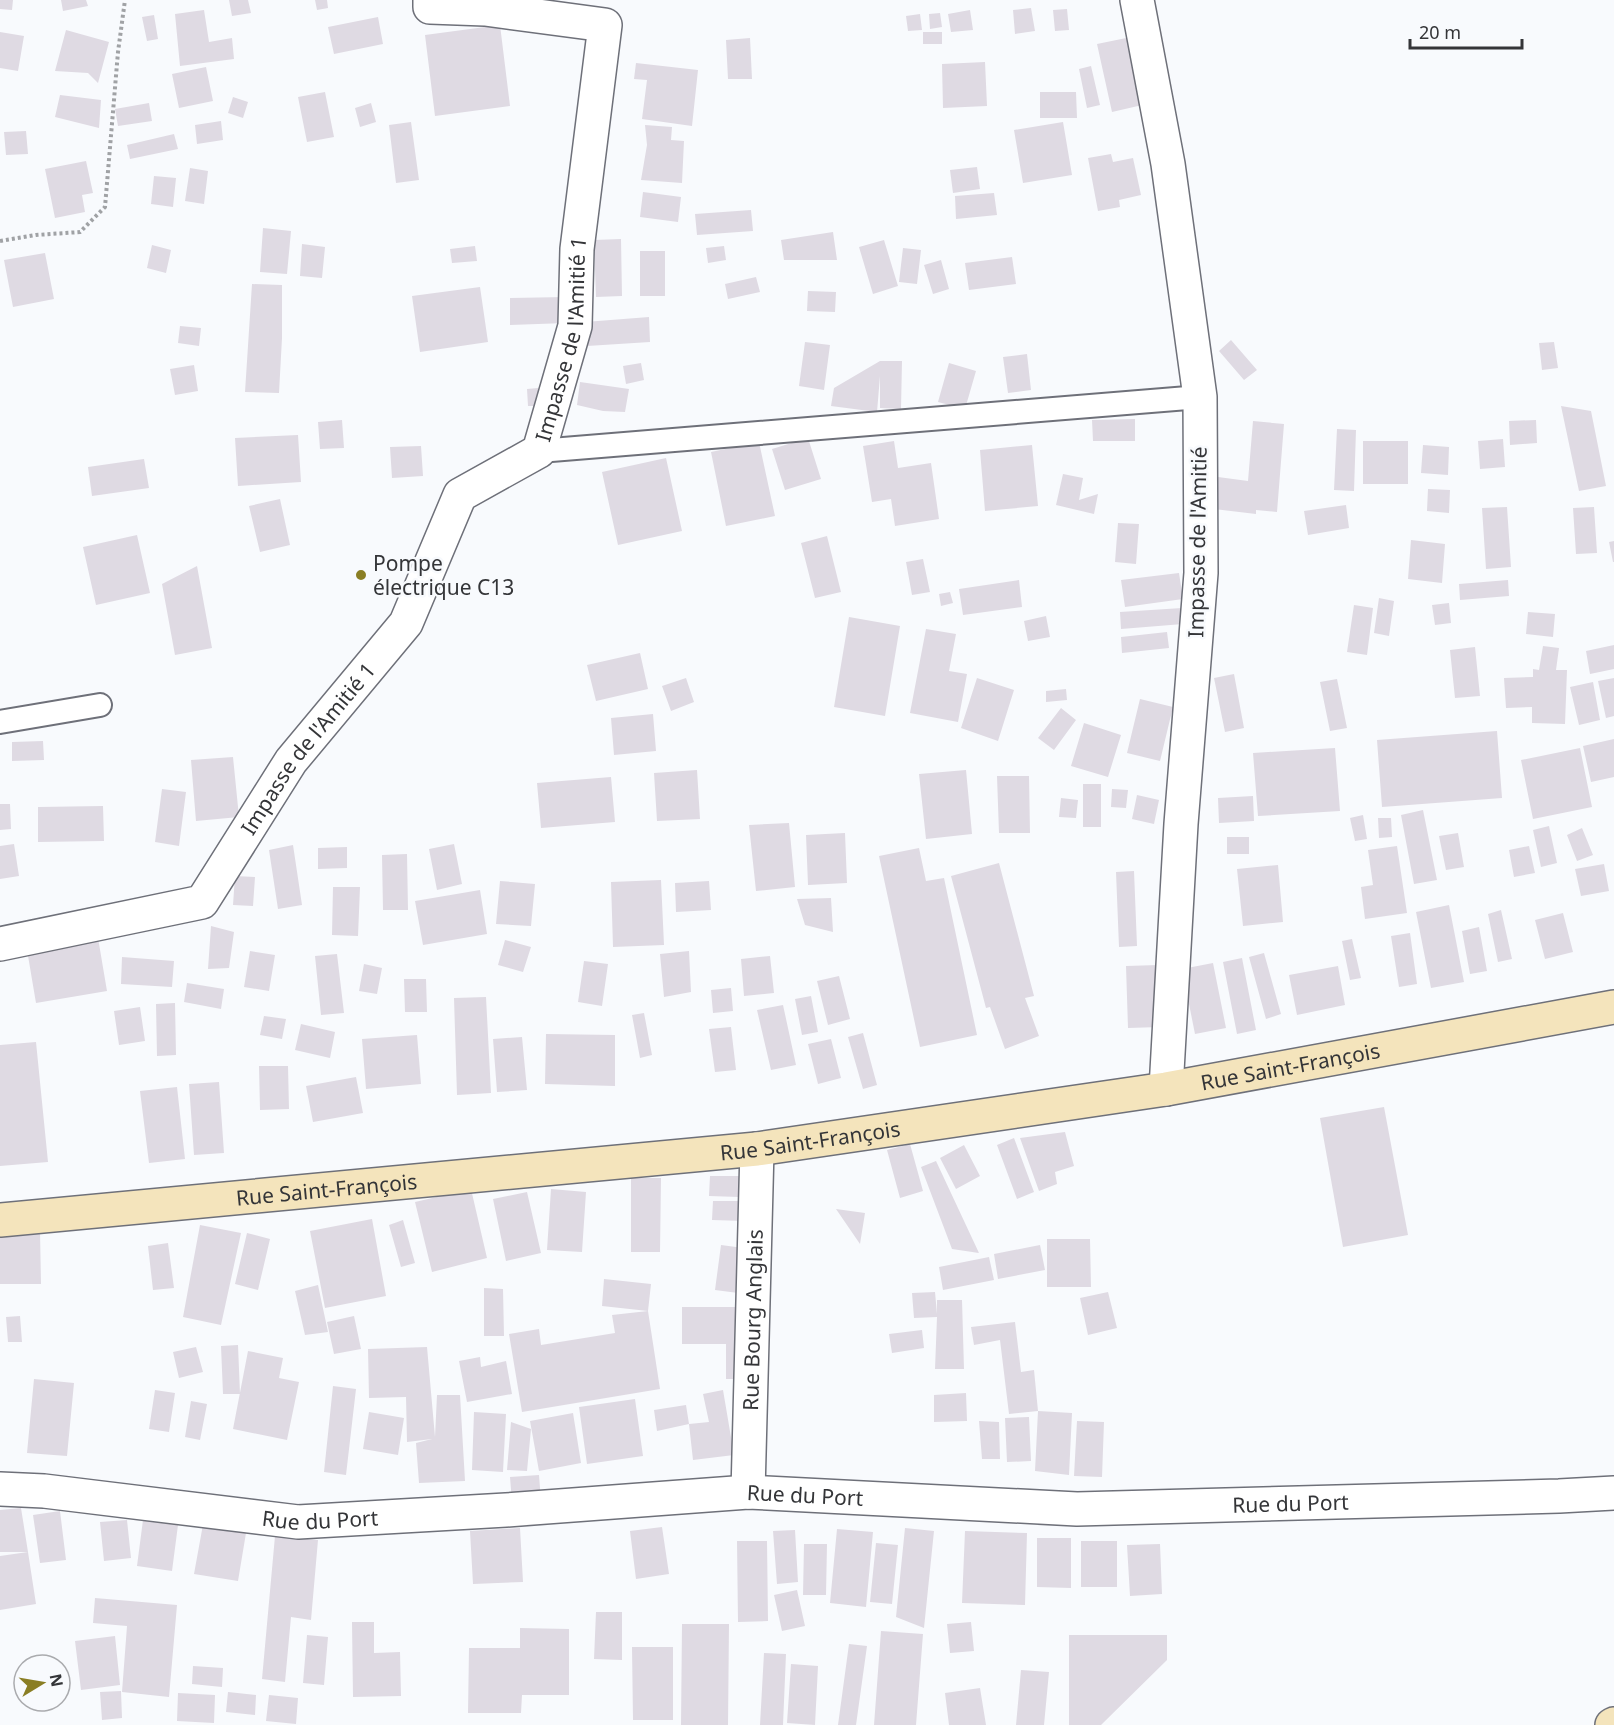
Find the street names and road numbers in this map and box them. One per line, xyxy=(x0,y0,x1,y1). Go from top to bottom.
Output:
street label: Impasse de l'Amitié 1 xyxy=(528,235,592,445)
street label: Impasse de l'Amitié xyxy=(1181,446,1213,638)
street label: Impasse de l'Amitié 1 xyxy=(234,657,381,840)
street label: Rue Saint-François xyxy=(1198,1036,1382,1096)
street label: Rue Saint-François xyxy=(719,1114,902,1166)
street label: Rue Saint-François xyxy=(235,1167,418,1212)
street label: Rue Bourg Anglais xyxy=(736,1229,769,1411)
street label: Rue du Port xyxy=(746,1478,864,1512)
street label: Rue du Port xyxy=(1232,1488,1350,1519)
street label: Rue du Port xyxy=(260,1503,379,1536)

